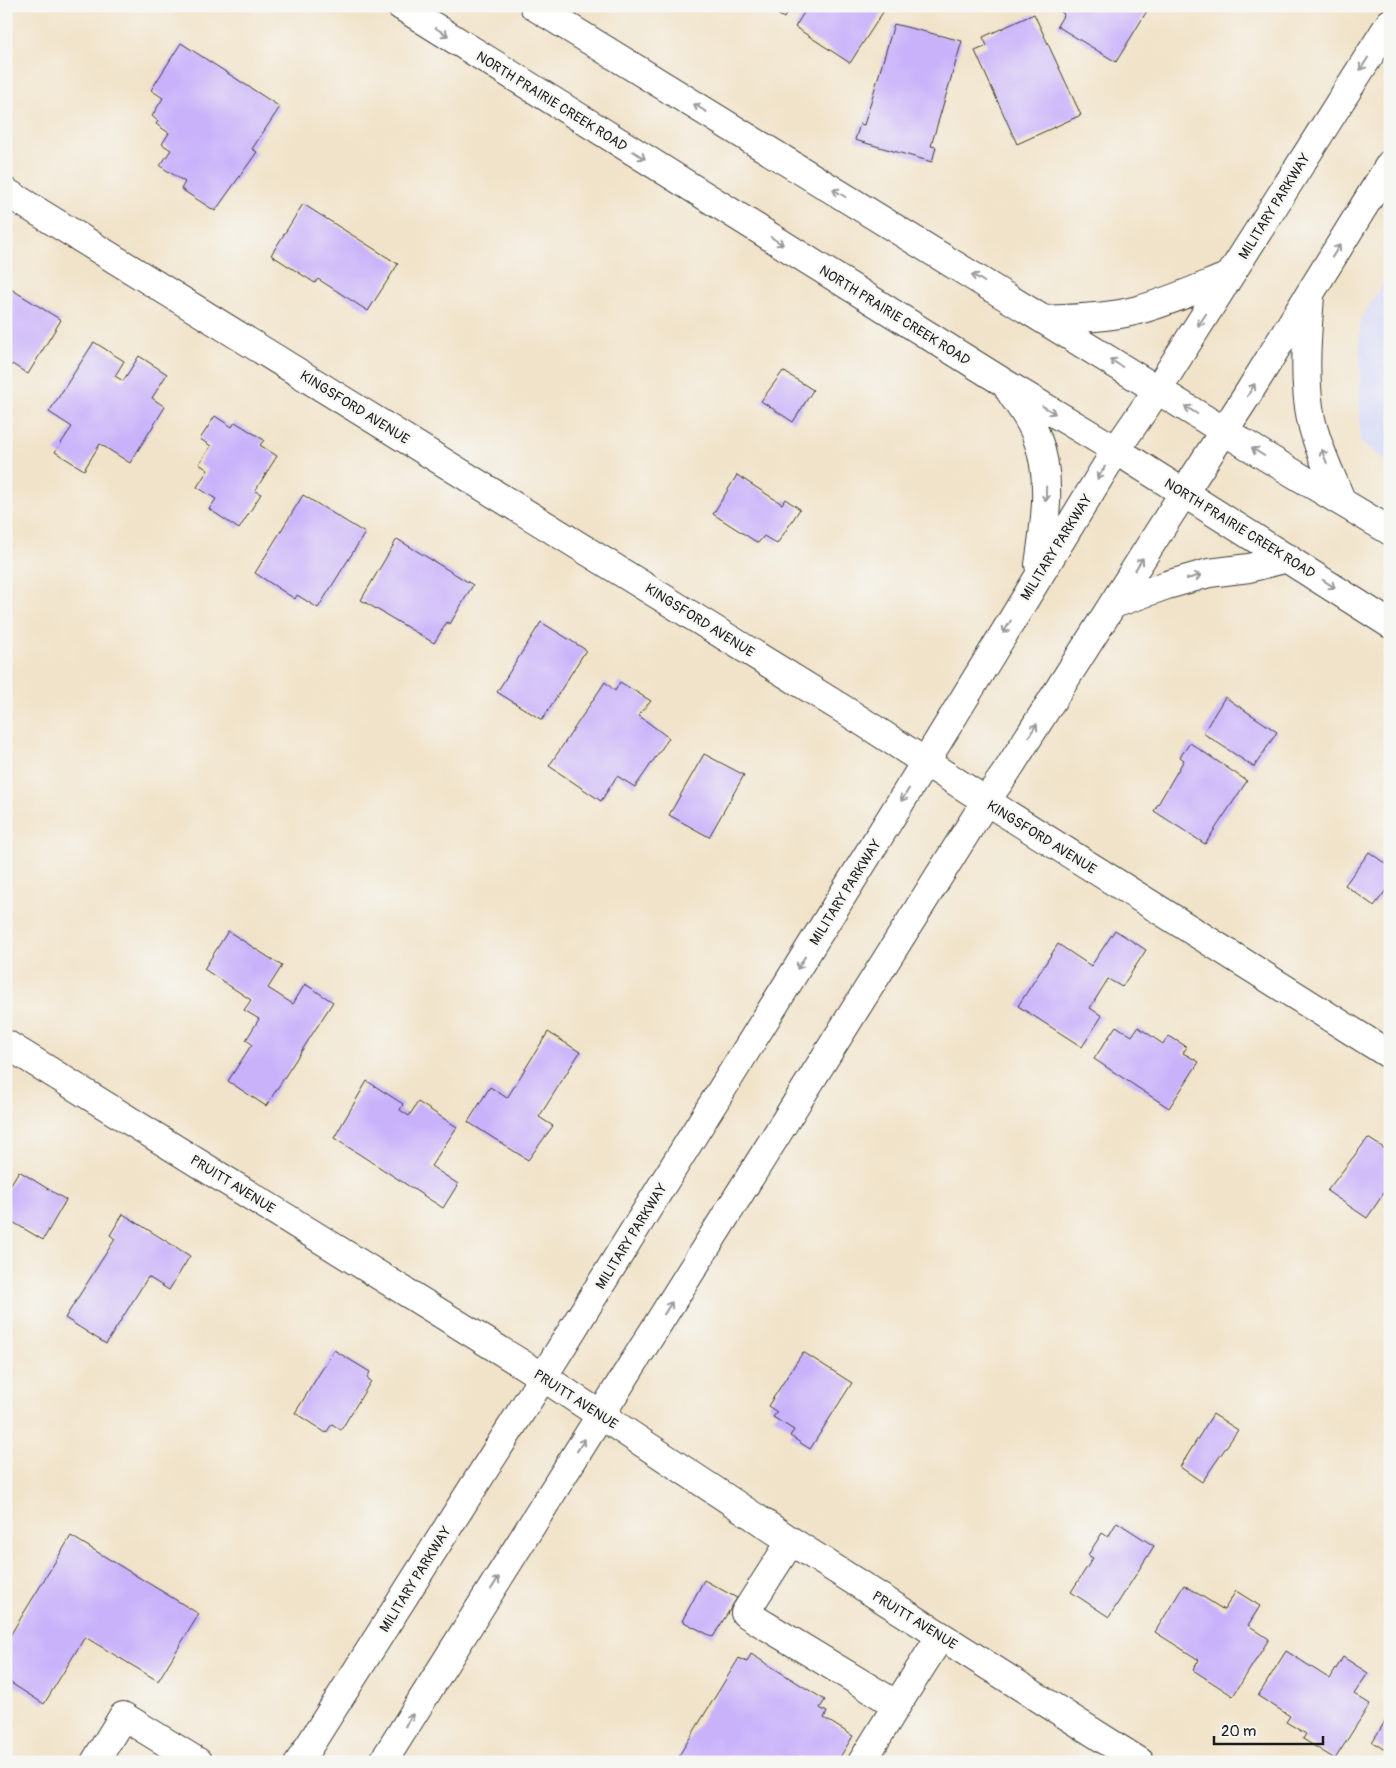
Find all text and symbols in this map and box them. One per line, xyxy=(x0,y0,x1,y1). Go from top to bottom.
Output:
one-way arrow xyxy=(435,27,449,37)
street label: NORTH PRAIRIE CREEK ROAD xyxy=(473,48,631,155)
one-way arrow xyxy=(1358,57,1368,71)
one-way arrow xyxy=(694,103,708,113)
street label: MILITARY PARKWAY xyxy=(1235,150,1314,262)
one-way arrow xyxy=(632,151,646,161)
one-way arrow xyxy=(832,188,846,199)
one-way arrow xyxy=(770,237,784,247)
one-way arrow xyxy=(1331,245,1341,259)
street label: NORTH PRAIRIE CREEK ROAD xyxy=(816,262,974,369)
one-way arrow xyxy=(971,273,985,283)
one-way arrow xyxy=(1196,312,1206,326)
one-way arrow xyxy=(1109,358,1123,368)
street label: KINGSFORD AVENUE xyxy=(297,367,413,448)
one-way arrow xyxy=(1246,383,1256,397)
one-way arrow xyxy=(1184,404,1198,414)
one-way arrow xyxy=(1042,406,1056,416)
one-way arrow xyxy=(1251,446,1265,457)
one-way arrow xyxy=(1318,449,1328,464)
one-way arrow xyxy=(1096,466,1106,480)
street label: NORTH PRAIRIE CREEK ROAD xyxy=(1161,475,1319,582)
one-way arrow xyxy=(1042,485,1051,501)
street label: MILITARY PARKWAY xyxy=(1017,491,1096,603)
one-way arrow xyxy=(1135,557,1145,571)
one-way arrow xyxy=(1185,572,1201,582)
street label: KINGSFORD AVENUE xyxy=(642,580,758,661)
one-way arrow xyxy=(1321,580,1335,590)
one-way arrow xyxy=(1002,619,1012,633)
one-way arrow xyxy=(1028,724,1038,738)
one-way arrow xyxy=(900,788,910,802)
street label: KINGSFORD AVENUE xyxy=(984,797,1100,878)
street label: MILITARY PARKWAY xyxy=(806,836,885,948)
one-way arrow xyxy=(795,956,805,970)
street label: PRUITT AVENUE xyxy=(187,1152,278,1217)
street label: MILITARY PARKWAY xyxy=(592,1180,671,1292)
one-way arrow xyxy=(663,1301,673,1315)
street label: PRUITT AVENUE xyxy=(530,1366,621,1433)
one-way arrow xyxy=(577,1439,587,1453)
street label: MILITARY PARKWAY xyxy=(376,1523,455,1635)
one-way arrow xyxy=(490,1576,500,1590)
street label: PRUITT AVENUE xyxy=(869,1588,960,1653)
scale bar xyxy=(1214,1713,1322,1745)
one-way arrow xyxy=(404,1714,414,1728)
text: 20 m xyxy=(1221,1722,1256,1741)

